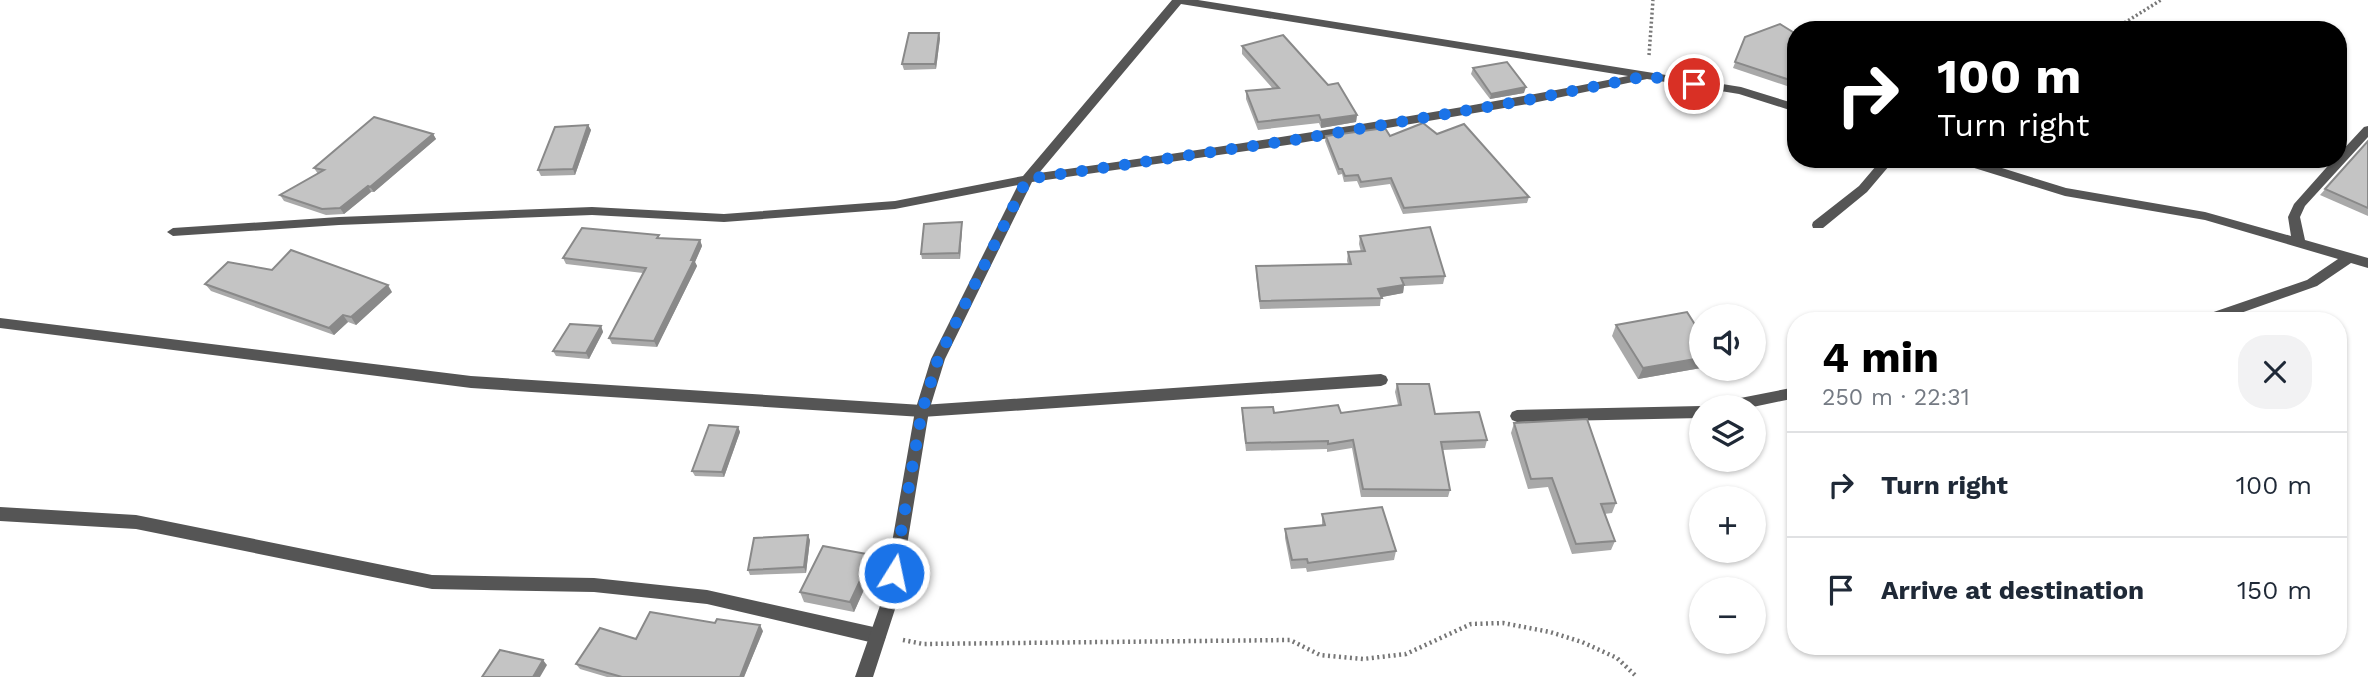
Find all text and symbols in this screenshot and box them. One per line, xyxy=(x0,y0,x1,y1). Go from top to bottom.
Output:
text: 100 m xyxy=(1937,47,2081,105)
icon: right xyxy=(1822,49,1913,140)
pin xyxy=(1664,54,1724,114)
icon: arrive xyxy=(1675,65,1713,103)
text: Turn right xyxy=(1937,106,2089,144)
map controls xyxy=(1689,304,1766,654)
button: sound xyxy=(1689,304,1766,381)
text: 4 min xyxy=(1822,333,1939,382)
button: close xyxy=(2238,335,2312,409)
text: 250 m · 22:31 xyxy=(1822,384,1970,411)
button: layers xyxy=(1689,395,1766,472)
icon: right xyxy=(1822,466,1860,504)
text: Turn right xyxy=(1881,470,2008,500)
text: 100 m xyxy=(2236,470,2312,500)
button: + xyxy=(1689,486,1766,563)
position arrow xyxy=(857,536,931,610)
icon: arrive xyxy=(1822,571,1860,609)
text: Arrive at destination xyxy=(1881,575,2144,605)
text: 150 m xyxy=(2237,575,2312,605)
button: − xyxy=(1689,577,1766,654)

